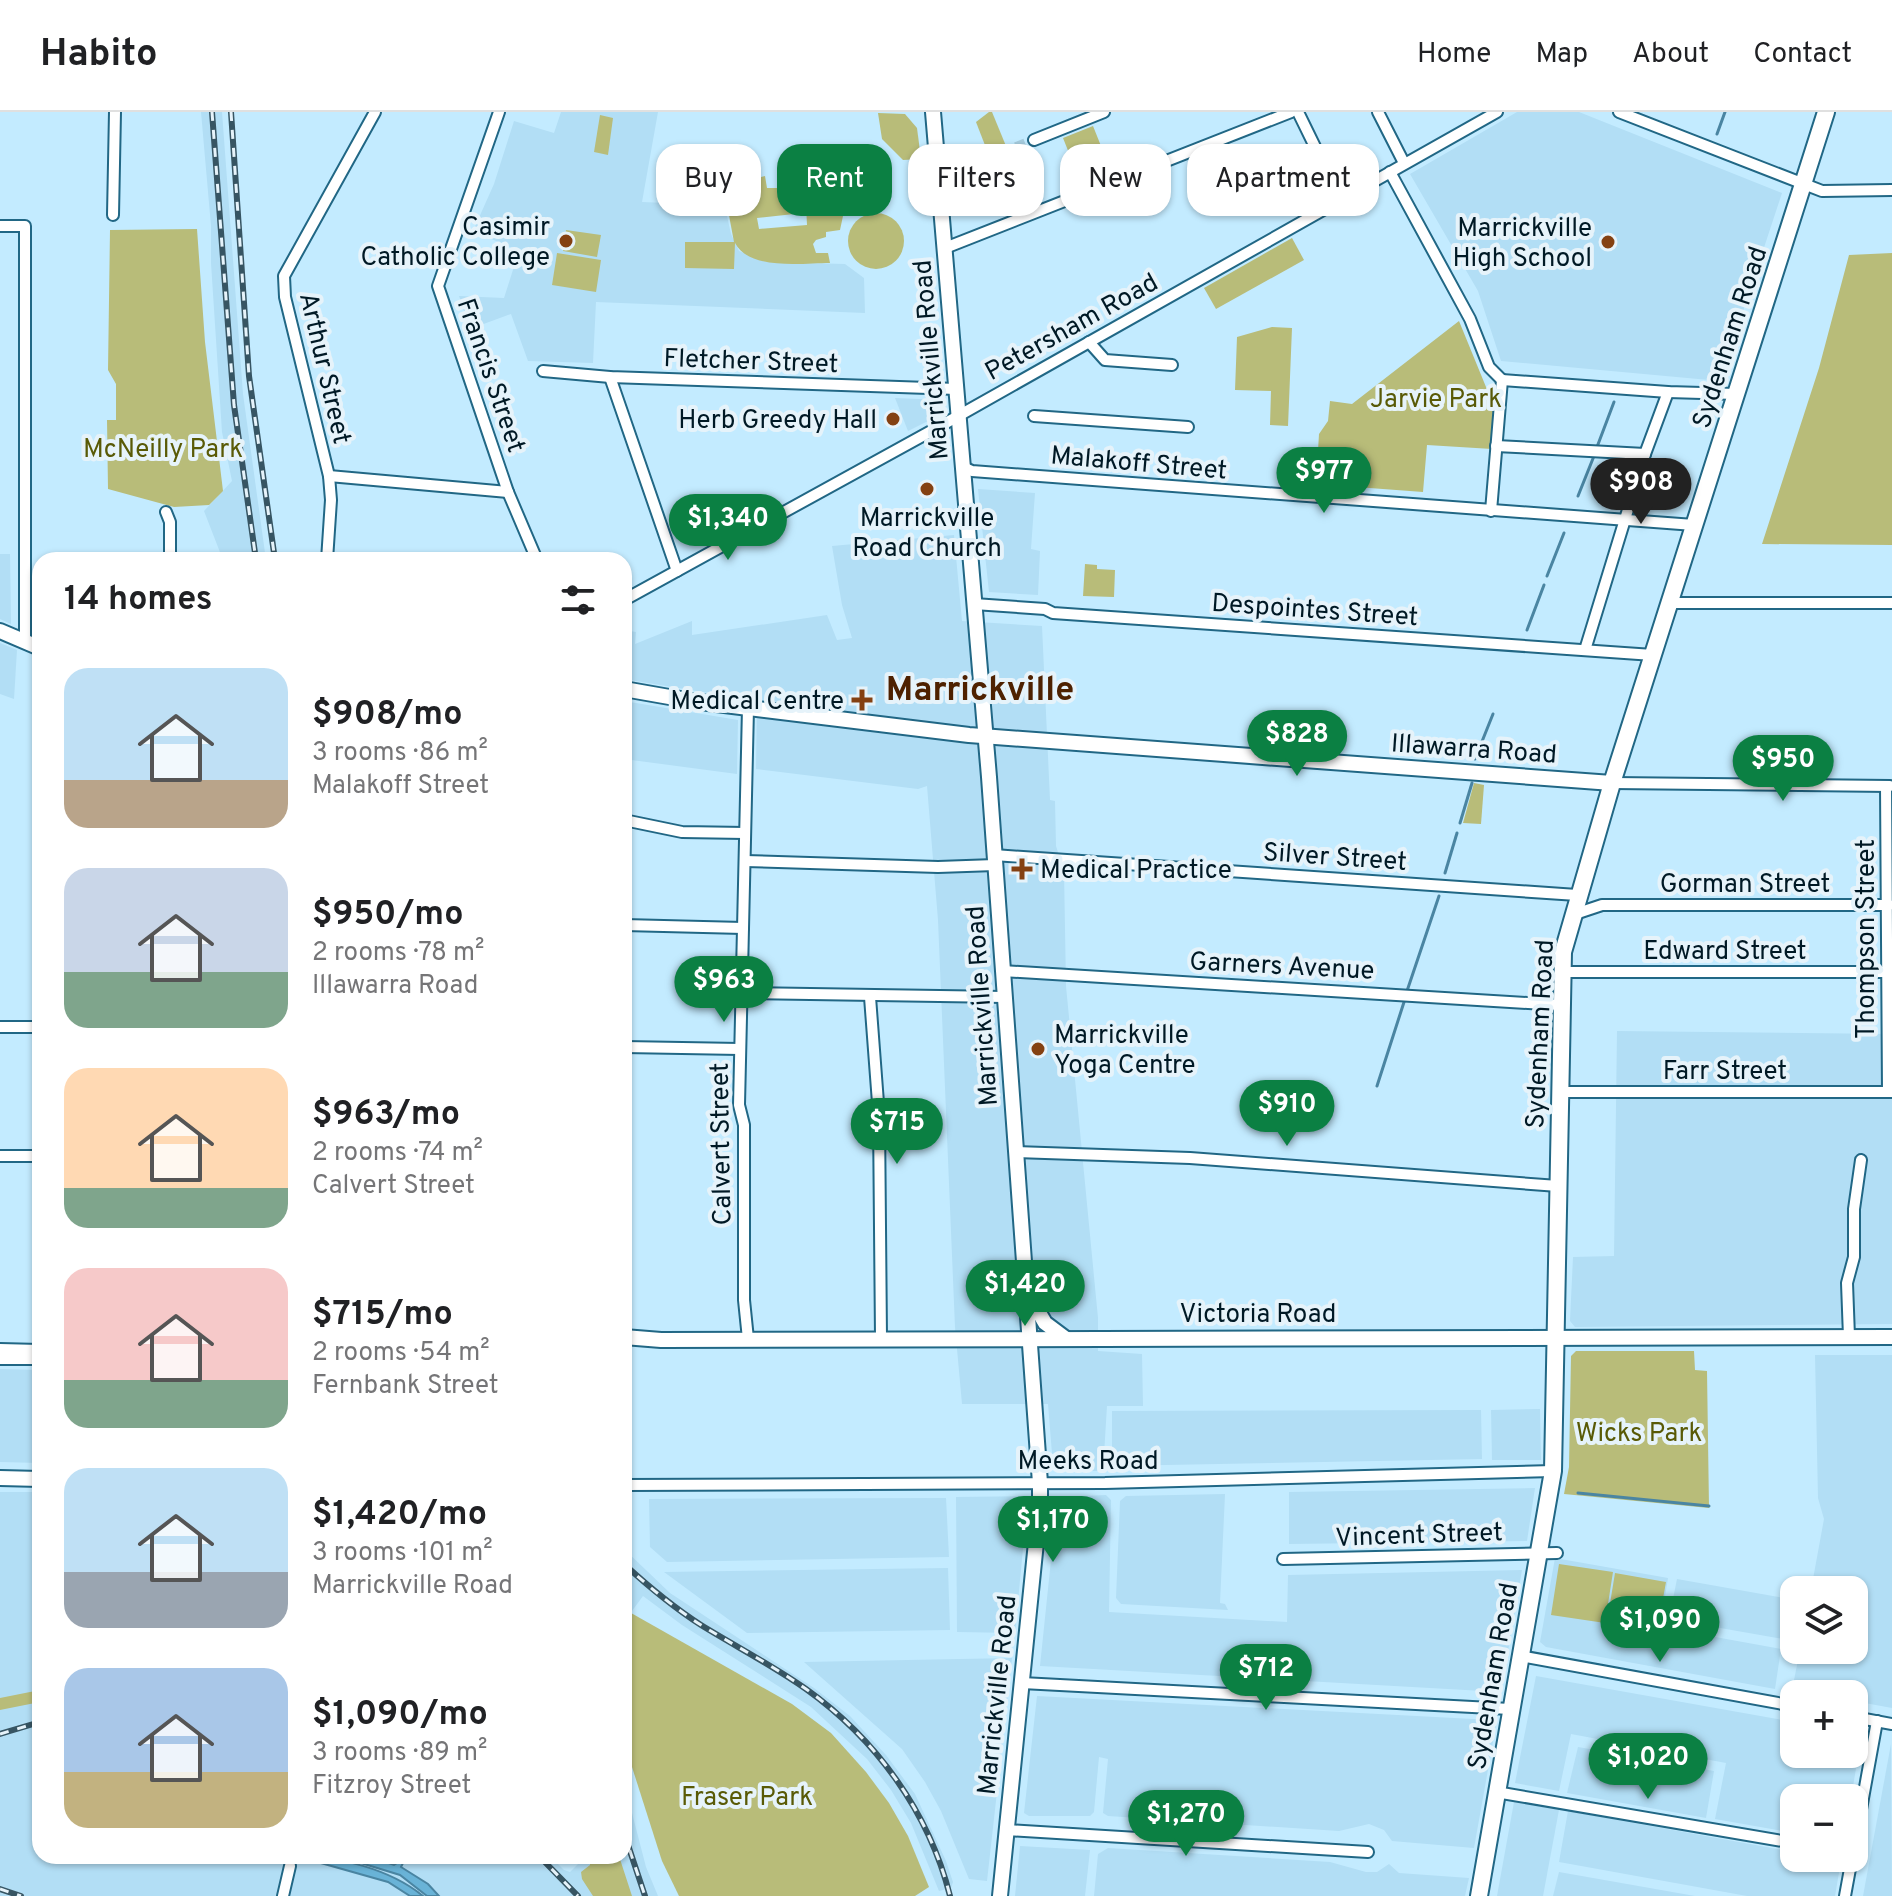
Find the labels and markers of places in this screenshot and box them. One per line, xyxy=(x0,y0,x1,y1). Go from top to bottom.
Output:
place label: Casimir Catholic College xyxy=(360,212,550,275)
place label: Marrickville High School xyxy=(1452,213,1592,276)
marker: Casimir Catholic College xyxy=(557,232,575,250)
marker: Marrickville High School xyxy=(1599,233,1617,251)
place label: Herb Greedy Hall xyxy=(678,405,877,438)
marker: Herb Greedy Hall xyxy=(884,410,902,428)
pin: $977 xyxy=(1277,447,1371,515)
pin: $908 xyxy=(1594,458,1688,526)
marker: Marrickville Road Church xyxy=(918,480,936,498)
pin: $1,340 xyxy=(663,494,793,562)
place label: Marrickville Road Church xyxy=(852,503,1002,566)
place label: Medical Centre xyxy=(670,686,844,719)
marker: Medical Centre xyxy=(851,689,873,711)
pin: $828 xyxy=(1250,710,1344,778)
pin: $950 xyxy=(1736,735,1830,803)
place label: Medical Practice xyxy=(1040,855,1232,888)
marker: Medical Practice xyxy=(1011,858,1033,880)
pin: $963 xyxy=(677,956,771,1024)
place label: Marrickville Yoga Centre xyxy=(1054,1020,1195,1083)
marker: Marrickville Yoga Centre xyxy=(1029,1040,1047,1058)
pin: $910 xyxy=(1240,1080,1334,1148)
pin: $715 xyxy=(850,1098,944,1166)
pin: $1,420 xyxy=(960,1260,1090,1328)
pin: $1,170 xyxy=(988,1496,1118,1564)
pin: $1,090 xyxy=(1595,1596,1725,1664)
pin: $712 xyxy=(1219,1644,1313,1712)
pin: $1,020 xyxy=(1583,1733,1713,1801)
pin: $1,270 xyxy=(1121,1790,1251,1858)

